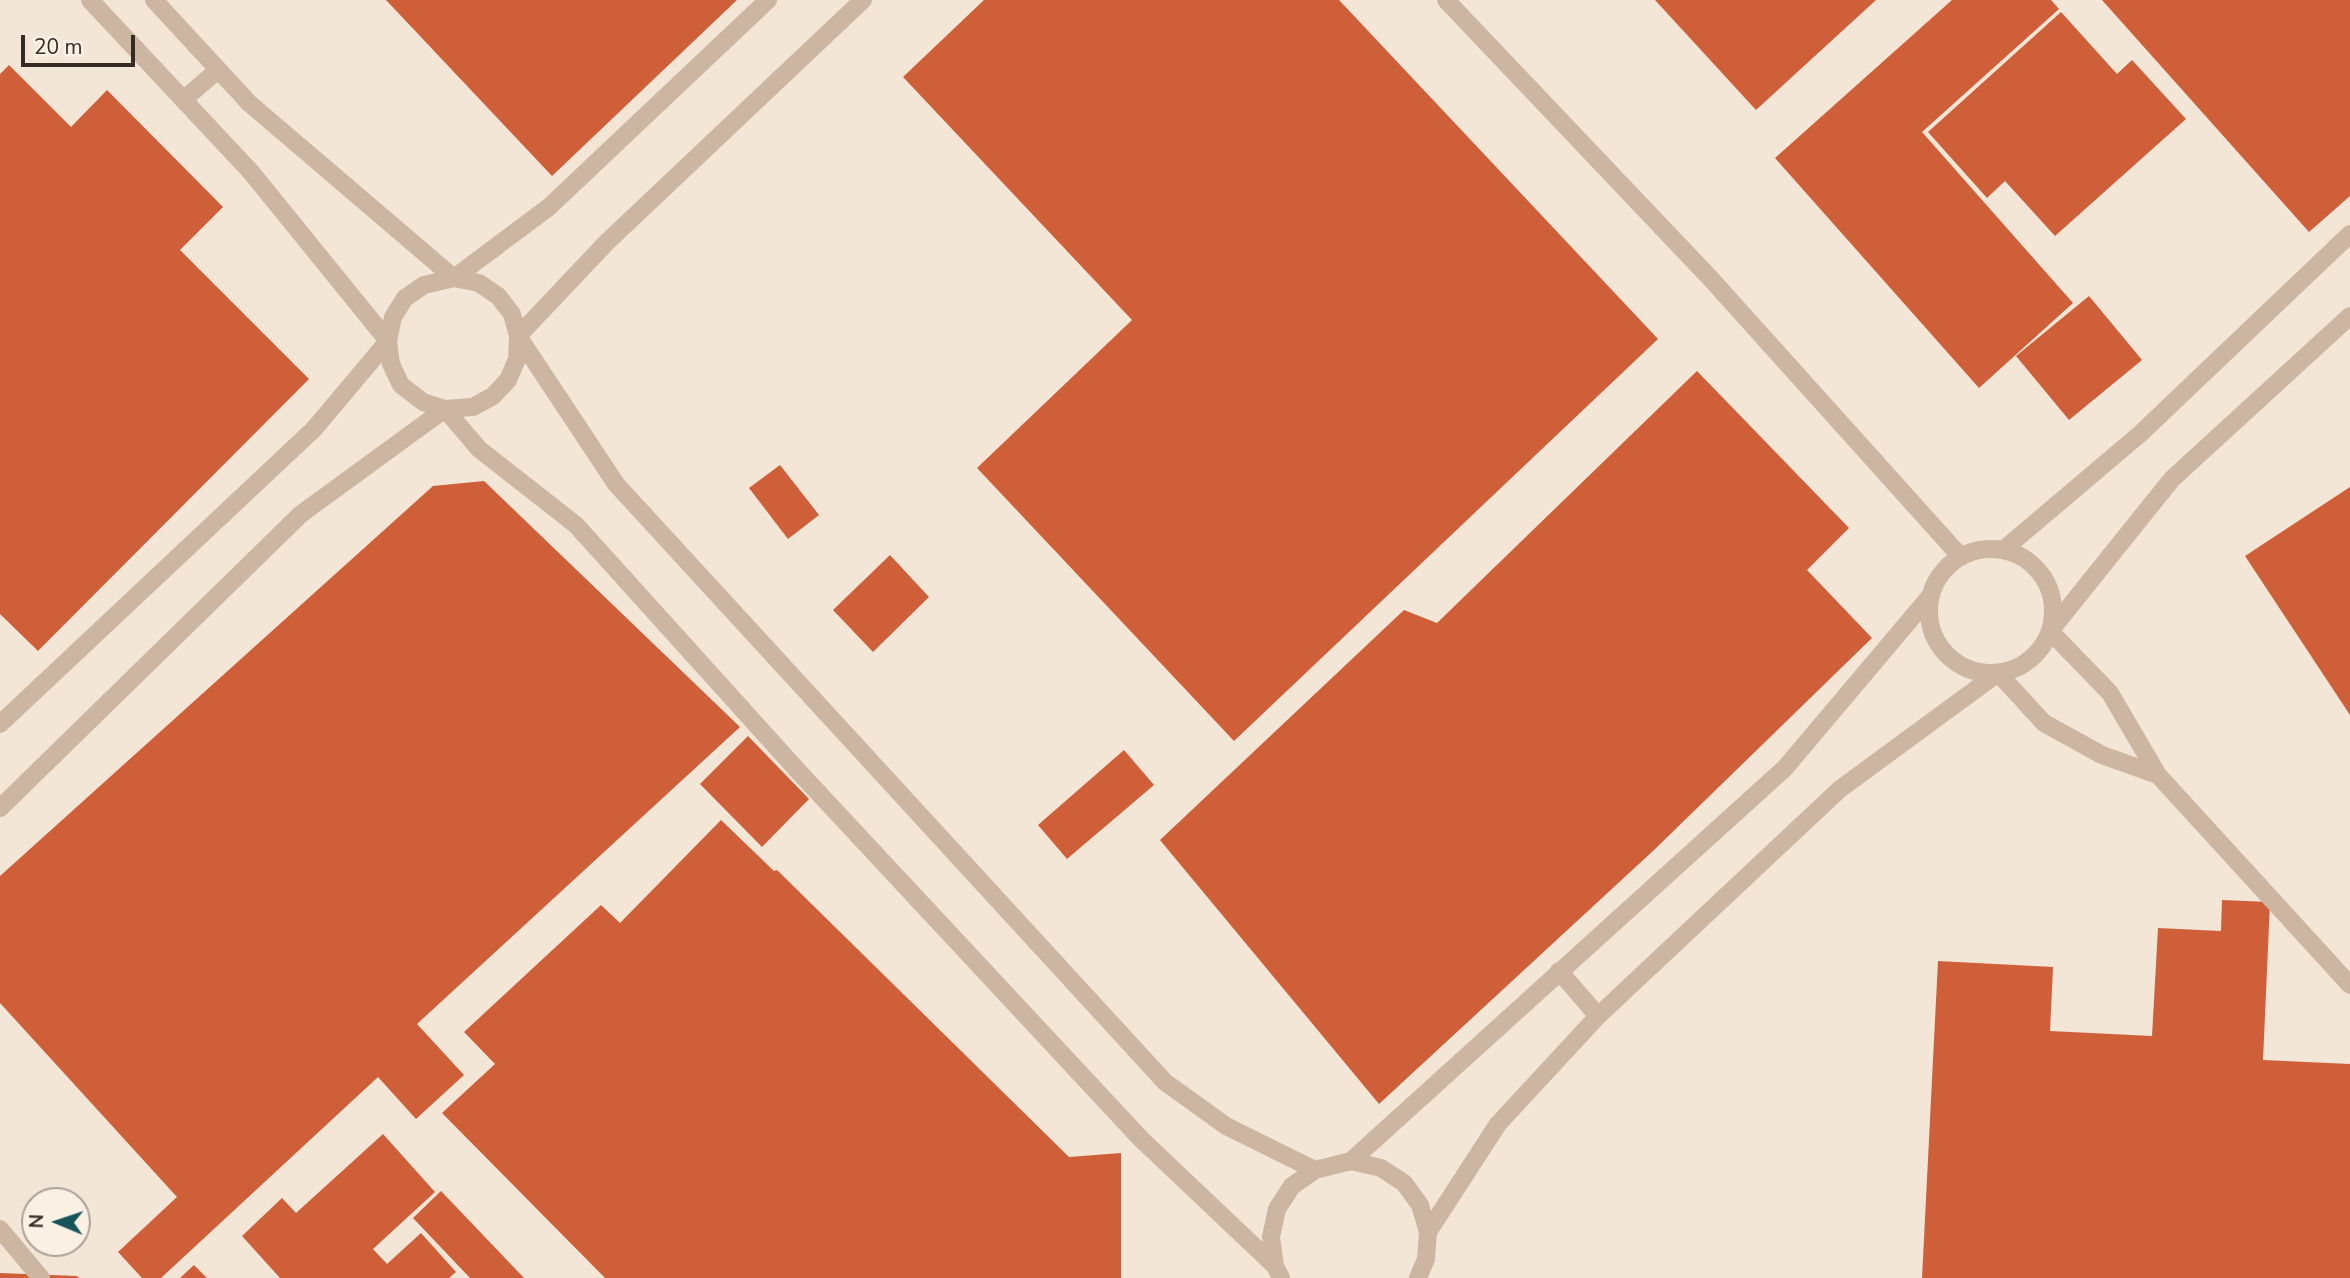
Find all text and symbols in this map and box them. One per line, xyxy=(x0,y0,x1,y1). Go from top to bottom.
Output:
scale bar xyxy=(24,21,138,65)
text: 20 m xyxy=(34,33,83,61)
north arrow xyxy=(21,1187,91,1257)
text: N xyxy=(24,1214,50,1229)

